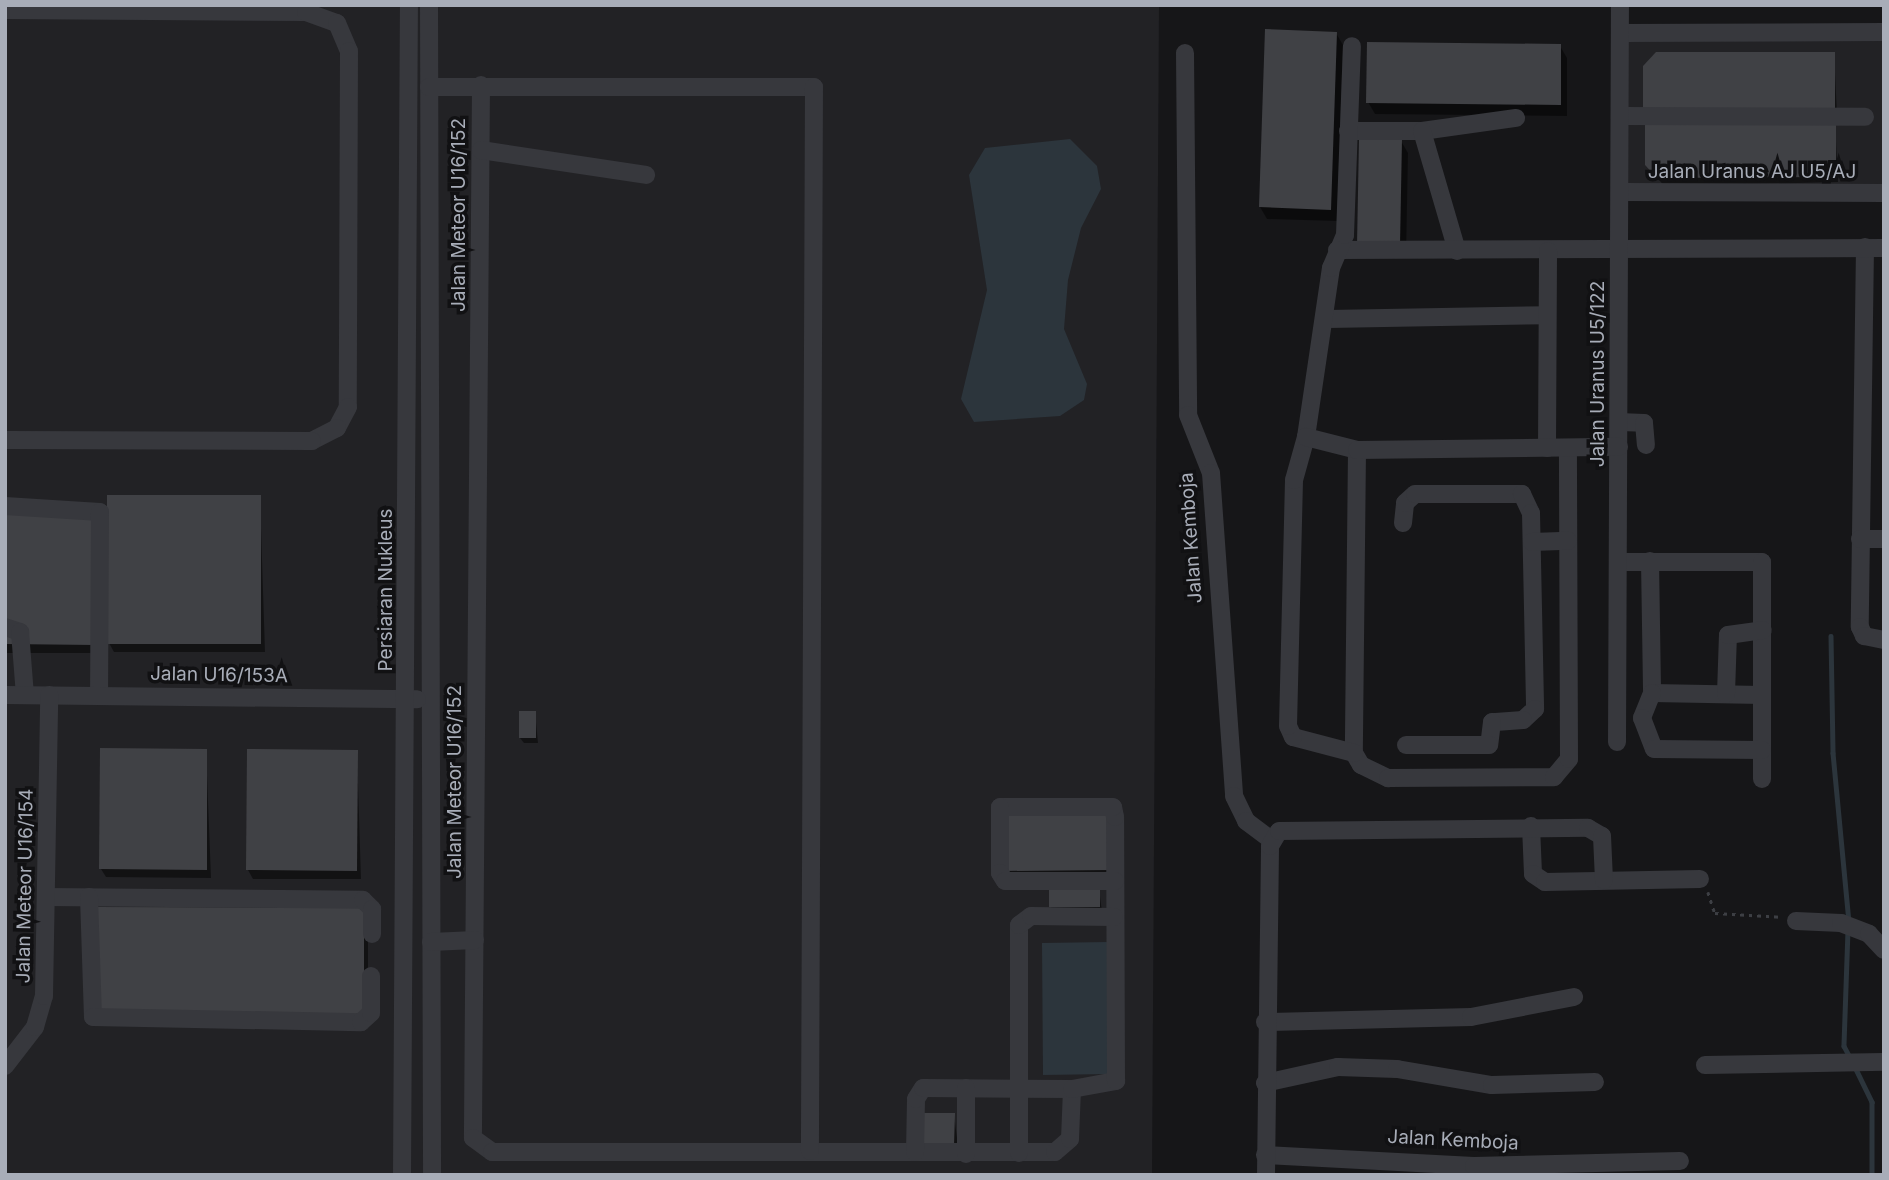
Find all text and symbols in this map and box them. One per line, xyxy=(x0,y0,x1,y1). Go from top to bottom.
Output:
street label: Jalan Meteor U16/152 xyxy=(448,118,470,312)
street label: Jalan Uranus AJ U5/AJ xyxy=(1648,161,1856,183)
street label: Jalan Uranus U5/122 xyxy=(1587,281,1609,467)
street label: Jalan Kemboja xyxy=(1175,472,1207,604)
street label: Persiaran Nukleus xyxy=(375,509,397,671)
street label: Jalan U16/153A xyxy=(150,662,288,688)
street label: Jalan Meteor U16/152 xyxy=(444,685,466,879)
street label: Jalan Meteor U16/154 xyxy=(12,788,38,984)
street label: Jalan Kemboja xyxy=(1387,1125,1519,1155)

